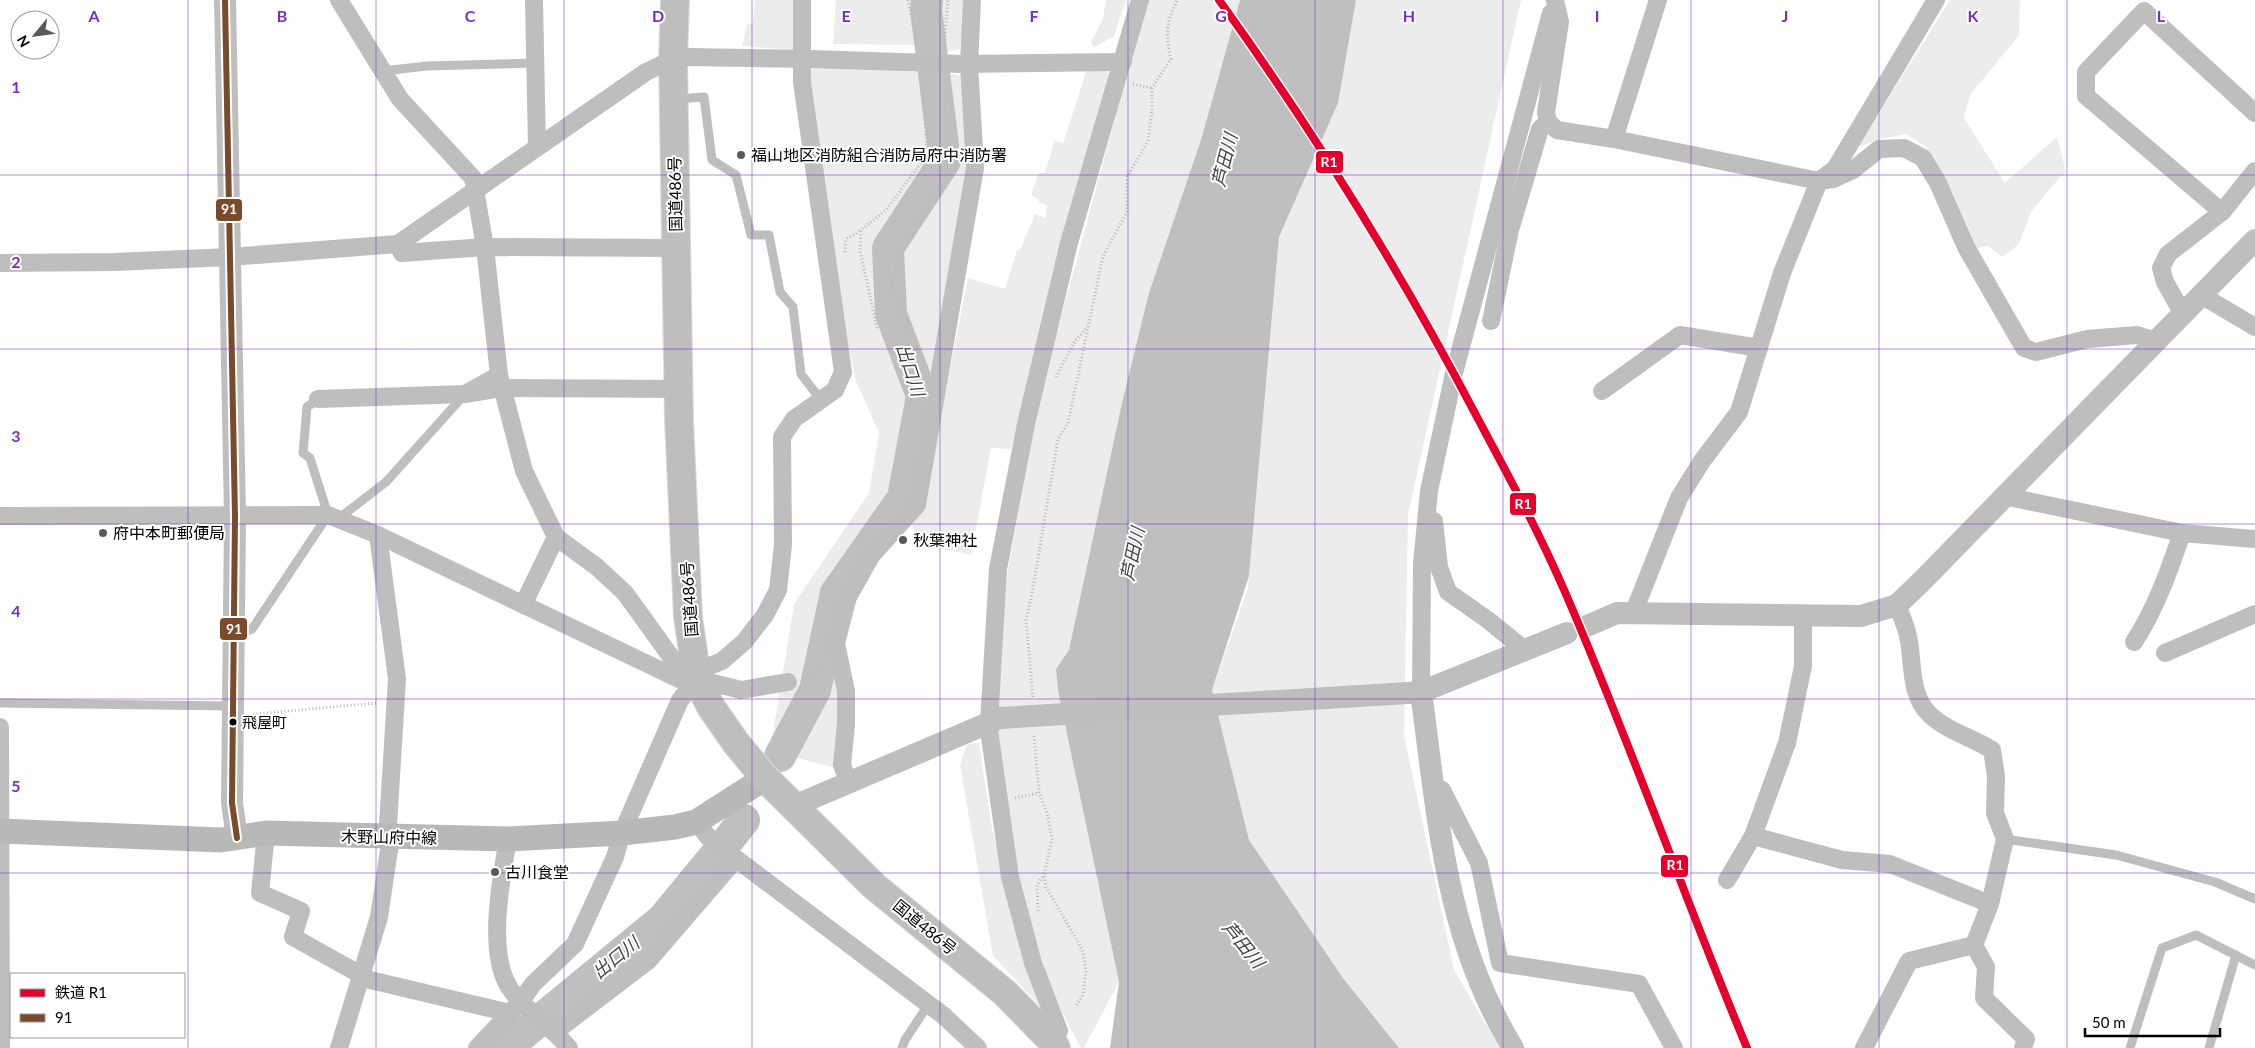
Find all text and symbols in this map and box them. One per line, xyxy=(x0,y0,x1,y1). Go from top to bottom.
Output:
text: A xyxy=(87,6,100,25)
text: B xyxy=(277,6,287,25)
text: C xyxy=(465,6,476,25)
text: D xyxy=(652,6,664,25)
text: E xyxy=(841,6,851,25)
text: F xyxy=(1029,6,1039,25)
text: G xyxy=(1215,6,1227,25)
text: H xyxy=(1403,6,1415,25)
text: I xyxy=(1595,6,1599,25)
text: J xyxy=(1782,6,1788,25)
text: K xyxy=(1968,6,1980,25)
text: L xyxy=(2157,6,2166,25)
north arrow xyxy=(10,10,60,60)
text: N xyxy=(13,33,33,50)
text: 1 xyxy=(11,77,21,96)
water label: 芦田川 xyxy=(1207,129,1242,189)
place label: 福山地区消防組合消防局府中消防署 xyxy=(751,145,1007,164)
marker: 福山地区消防組合消防局府中消防署 xyxy=(735,149,747,161)
line badge: R1 xyxy=(1315,150,1344,174)
text: R1 xyxy=(1320,153,1338,170)
street label: 国道486号 xyxy=(664,156,685,232)
line badge: 91 xyxy=(215,198,243,222)
text: 91 xyxy=(221,200,237,217)
text: 2 xyxy=(11,252,21,271)
water label: 出口川 xyxy=(892,341,930,401)
text: 3 xyxy=(11,426,21,445)
line badge: R1 xyxy=(1509,492,1537,516)
text: R1 xyxy=(1514,495,1532,512)
place label: 府中本町郵便局 xyxy=(113,523,225,542)
water label: 芦田川 xyxy=(1116,523,1149,582)
marker: 府中本町郵便局 xyxy=(97,527,109,539)
place label: 秋葉神社 xyxy=(913,530,977,549)
marker: 秋葉神社 xyxy=(897,534,909,546)
street label: 国道486号 xyxy=(676,561,701,638)
text: 4 xyxy=(11,601,21,620)
line badge: 91 xyxy=(219,617,248,641)
text: 91 xyxy=(226,620,242,637)
place label: 飛屋町 xyxy=(242,713,287,731)
marker: 飛屋町 xyxy=(228,717,238,727)
text: 5 xyxy=(11,776,21,795)
street label: 木野山府中線 xyxy=(341,826,437,847)
line badge: R1 xyxy=(1660,854,1689,878)
text: R1 xyxy=(1666,856,1684,873)
place label: 古川食堂 xyxy=(505,862,569,881)
marker: 古川食堂 xyxy=(489,866,501,878)
street label: 国道486号 xyxy=(890,895,961,958)
water label: 芦田川 xyxy=(1218,916,1271,974)
water label: 出口川 xyxy=(587,930,645,983)
legend xyxy=(10,973,185,1038)
text: 鉄道 R1 xyxy=(55,983,107,1001)
scale bar xyxy=(2085,1006,2220,1038)
text: 91 xyxy=(55,1008,72,1026)
text: 50 m xyxy=(2092,1013,2126,1031)

